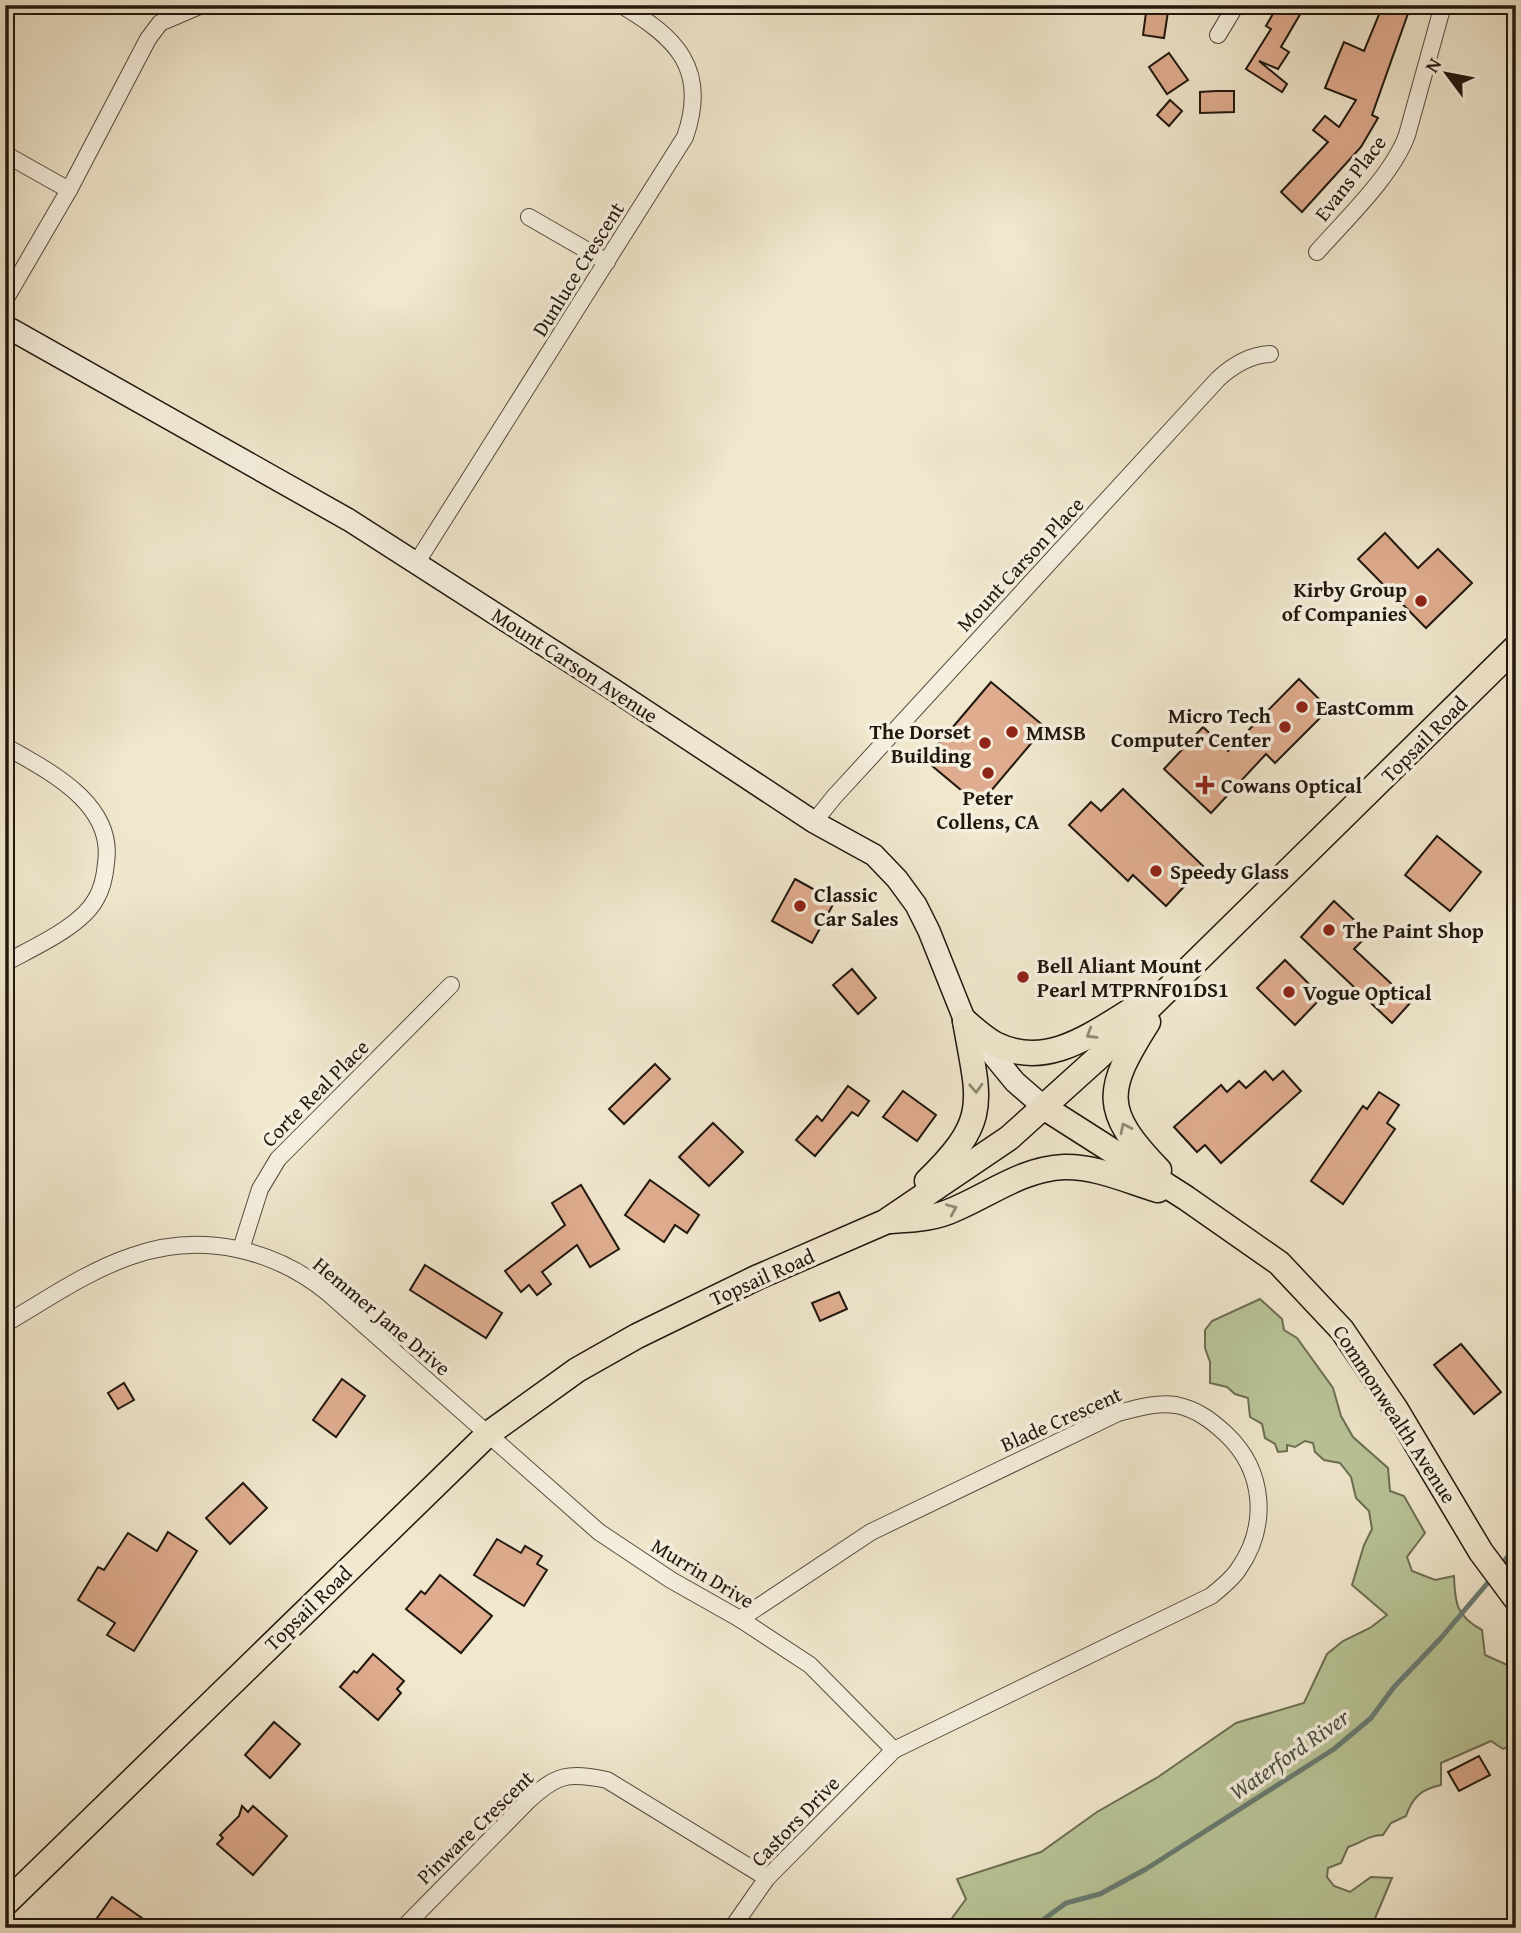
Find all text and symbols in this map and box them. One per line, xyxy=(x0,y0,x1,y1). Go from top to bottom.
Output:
north arrow xyxy=(1412,38,1482,108)
text: N xyxy=(1417,52,1448,78)
street label: Evans Place xyxy=(1307,128,1394,228)
street label: Dunluce Crescent xyxy=(524,195,632,342)
street label: Mount Carson Place xyxy=(949,489,1091,639)
place label: Kirby Group of Companies xyxy=(1282,574,1407,629)
marker: Kirby Group of Companies xyxy=(1413,593,1429,609)
street label: Mount Carson Avenue xyxy=(486,599,665,731)
street label: Topsail Road xyxy=(1374,688,1475,789)
place label: EastComm xyxy=(1316,692,1414,723)
marker: EastComm xyxy=(1294,699,1310,715)
place label: Micro Tech Computer Center xyxy=(1111,700,1272,755)
place label: The Dorset Building xyxy=(869,716,972,771)
place label: MMSB xyxy=(1026,717,1086,748)
marker: Micro Tech Computer Center xyxy=(1277,719,1293,735)
marker: MMSB xyxy=(1004,724,1020,740)
marker: The Dorset Building xyxy=(977,735,993,751)
marker: Peter Collens, CA xyxy=(980,765,996,781)
place label: Cowans Optical xyxy=(1221,770,1362,801)
marker: Cowans Optical xyxy=(1195,775,1215,795)
place label: Peter Collens, CA xyxy=(936,782,1040,837)
place label: Speedy Glass xyxy=(1170,856,1289,887)
marker: Speedy Glass xyxy=(1148,863,1164,879)
place label: Classic Car Sales xyxy=(814,879,899,934)
marker: Classic Car Sales xyxy=(792,898,808,914)
place label: The Paint Shop xyxy=(1343,915,1484,946)
marker: The Paint Shop xyxy=(1321,922,1337,938)
place label: Bell Aliant Mount Pearl MTPRNF01DS1 xyxy=(1037,950,1229,1005)
marker: Bell Aliant Mount Pearl MTPRNF01DS1 xyxy=(1015,969,1031,985)
place label: Vogue Optical xyxy=(1303,977,1432,1008)
marker: Vogue Optical xyxy=(1281,984,1297,1000)
one-way arrow xyxy=(1086,1026,1099,1039)
street label: Corte Real Place xyxy=(254,1032,376,1154)
one-way arrow xyxy=(968,1083,983,1094)
one-way arrow xyxy=(1120,1123,1134,1135)
one-way arrow xyxy=(944,1203,957,1217)
street label: Topsail Road xyxy=(705,1240,820,1314)
street label: Hemmer Jane Drive xyxy=(306,1249,458,1383)
street label: Commonwealth Avenue xyxy=(1326,1319,1465,1510)
street label: Blade Crescent xyxy=(995,1378,1127,1460)
street label: Murrin Drive xyxy=(646,1530,761,1616)
street label: Topsail Road xyxy=(257,1558,359,1658)
water label: Waterford River xyxy=(1222,1700,1357,1808)
street label: Pinware Crescent xyxy=(409,1762,541,1891)
street label: Castors Drive xyxy=(743,1768,847,1874)

